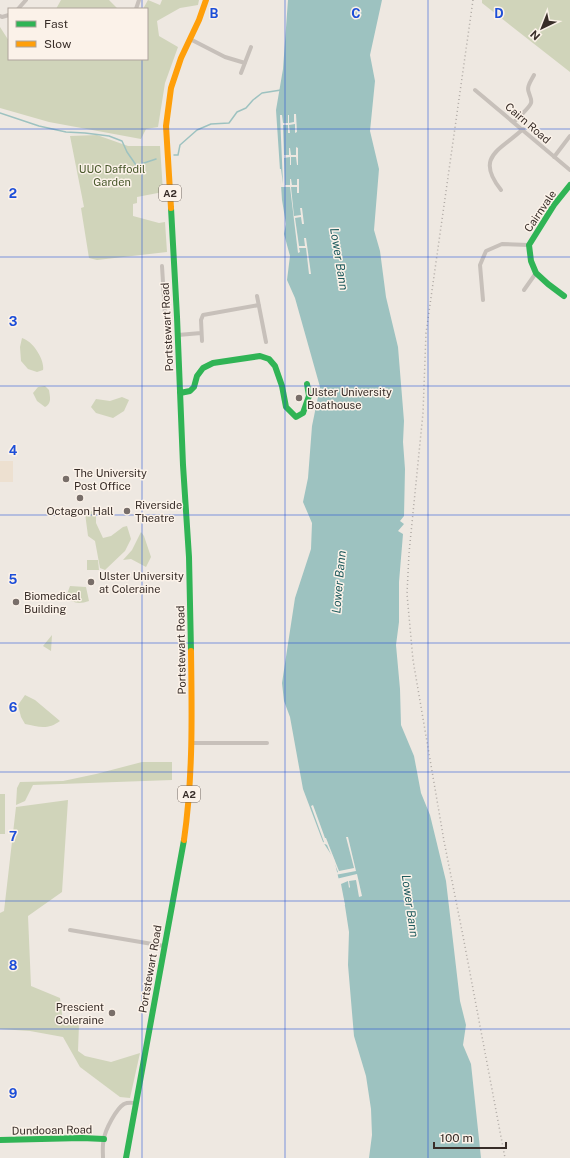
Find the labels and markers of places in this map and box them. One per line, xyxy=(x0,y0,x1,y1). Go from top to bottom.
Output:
place label: Ulster University Boathouse xyxy=(307,386,392,411)
marker: Ulster University Boathouse xyxy=(294,393,304,403)
place label: The University Post Office xyxy=(74,467,147,492)
marker: The University Post Office xyxy=(61,474,71,484)
marker: Octagon Hall xyxy=(75,493,85,503)
place label: Riverside Theatre xyxy=(135,499,182,524)
place label: Octagon Hall xyxy=(47,505,113,517)
marker: Riverside Theatre xyxy=(122,506,132,516)
place label: Ulster University at Coleraine xyxy=(99,570,184,595)
marker: Ulster University at Coleraine xyxy=(86,577,96,587)
place label: Biomedical Building xyxy=(24,590,81,615)
marker: Biomedical Building xyxy=(11,597,21,607)
place label: Prescient Coleraine xyxy=(55,1001,104,1026)
marker: Prescient Coleraine xyxy=(107,1008,117,1018)

